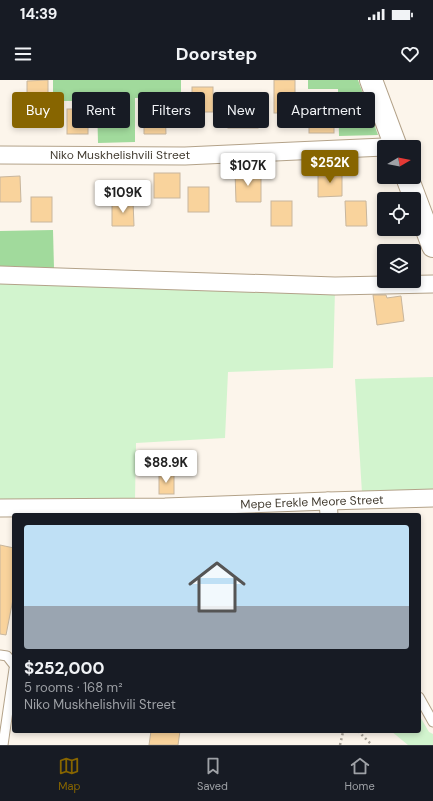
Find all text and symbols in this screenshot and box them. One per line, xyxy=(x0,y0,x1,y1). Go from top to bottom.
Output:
text: 14:39 xyxy=(20,4,57,24)
text: Doorstep xyxy=(176,42,257,66)
icon: menu xyxy=(12,43,34,65)
icon: heart xyxy=(399,43,421,65)
chip: Buy xyxy=(12,92,64,128)
chip: Rent xyxy=(72,92,130,128)
chip: Filters xyxy=(138,92,205,128)
chip: New xyxy=(213,92,269,128)
chip: Apartment xyxy=(277,92,375,128)
north arrow xyxy=(377,140,421,184)
map controls xyxy=(377,140,421,288)
street label: Niko Muskhelishvili Street xyxy=(50,147,190,163)
pin: $252K xyxy=(302,150,358,184)
pin: $107K xyxy=(220,153,276,187)
text: $252K xyxy=(310,154,350,171)
text: $107K xyxy=(229,157,267,174)
pin: $109K xyxy=(95,180,151,214)
text: $109K xyxy=(104,184,142,201)
button: locate xyxy=(377,192,421,236)
button: layers xyxy=(377,244,421,288)
pin: $88.9K xyxy=(133,450,199,484)
text: $88.9K xyxy=(144,454,188,471)
street label: Mepe Erekle Meore Street xyxy=(240,491,384,512)
icon: home xyxy=(181,551,253,623)
text: $252,000 xyxy=(24,657,104,679)
text: 5 rooms · 168 m² xyxy=(24,679,122,696)
text: Niko Muskhelishvili Street xyxy=(24,696,176,713)
tab: Map xyxy=(58,755,80,793)
tab: Saved xyxy=(197,755,228,793)
tab: Home xyxy=(345,755,375,793)

